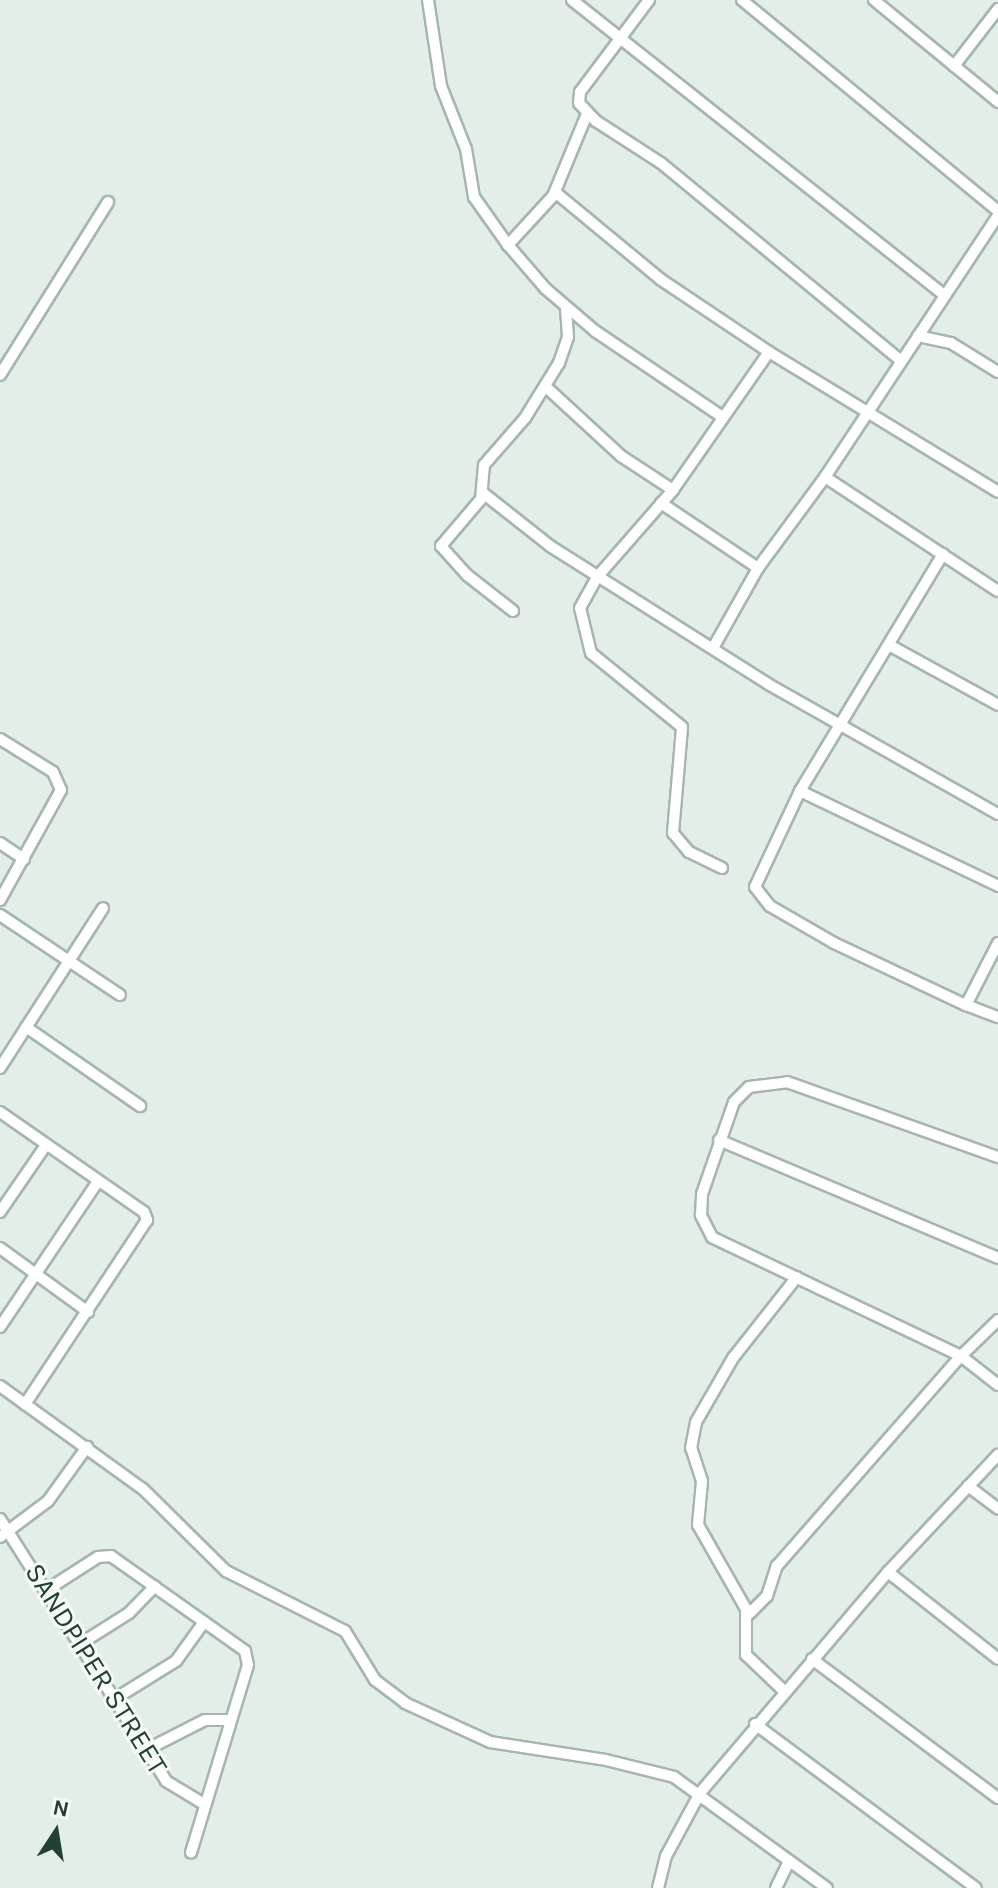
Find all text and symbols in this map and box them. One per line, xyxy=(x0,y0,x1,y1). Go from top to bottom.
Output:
street label: SANDPIPER STREET xyxy=(17,1557,175,1781)
north arrow xyxy=(16,1792,96,1872)
text: N xyxy=(51,1794,71,1823)

